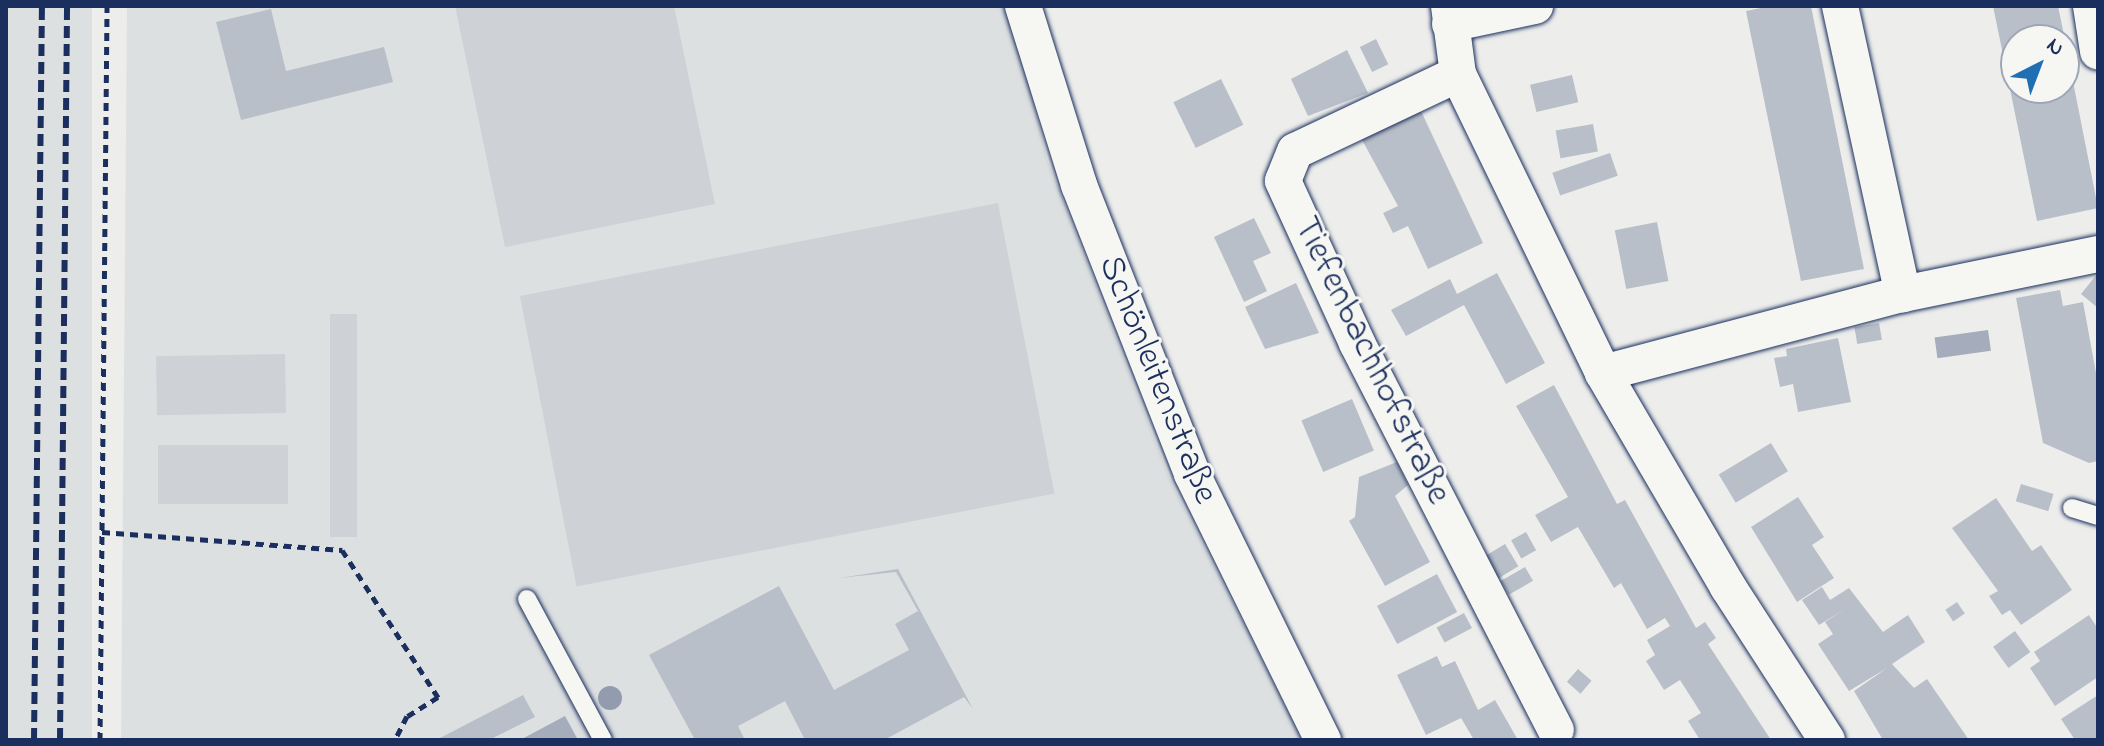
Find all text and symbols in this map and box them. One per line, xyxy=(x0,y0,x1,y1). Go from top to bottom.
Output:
north arrow xyxy=(2000,24,2080,104)
text: N xyxy=(2038,31,2071,65)
street label: Tiefenbachhofstraße xyxy=(1283,210,1459,512)
street label: Schönleitenstraße xyxy=(1088,250,1226,510)

